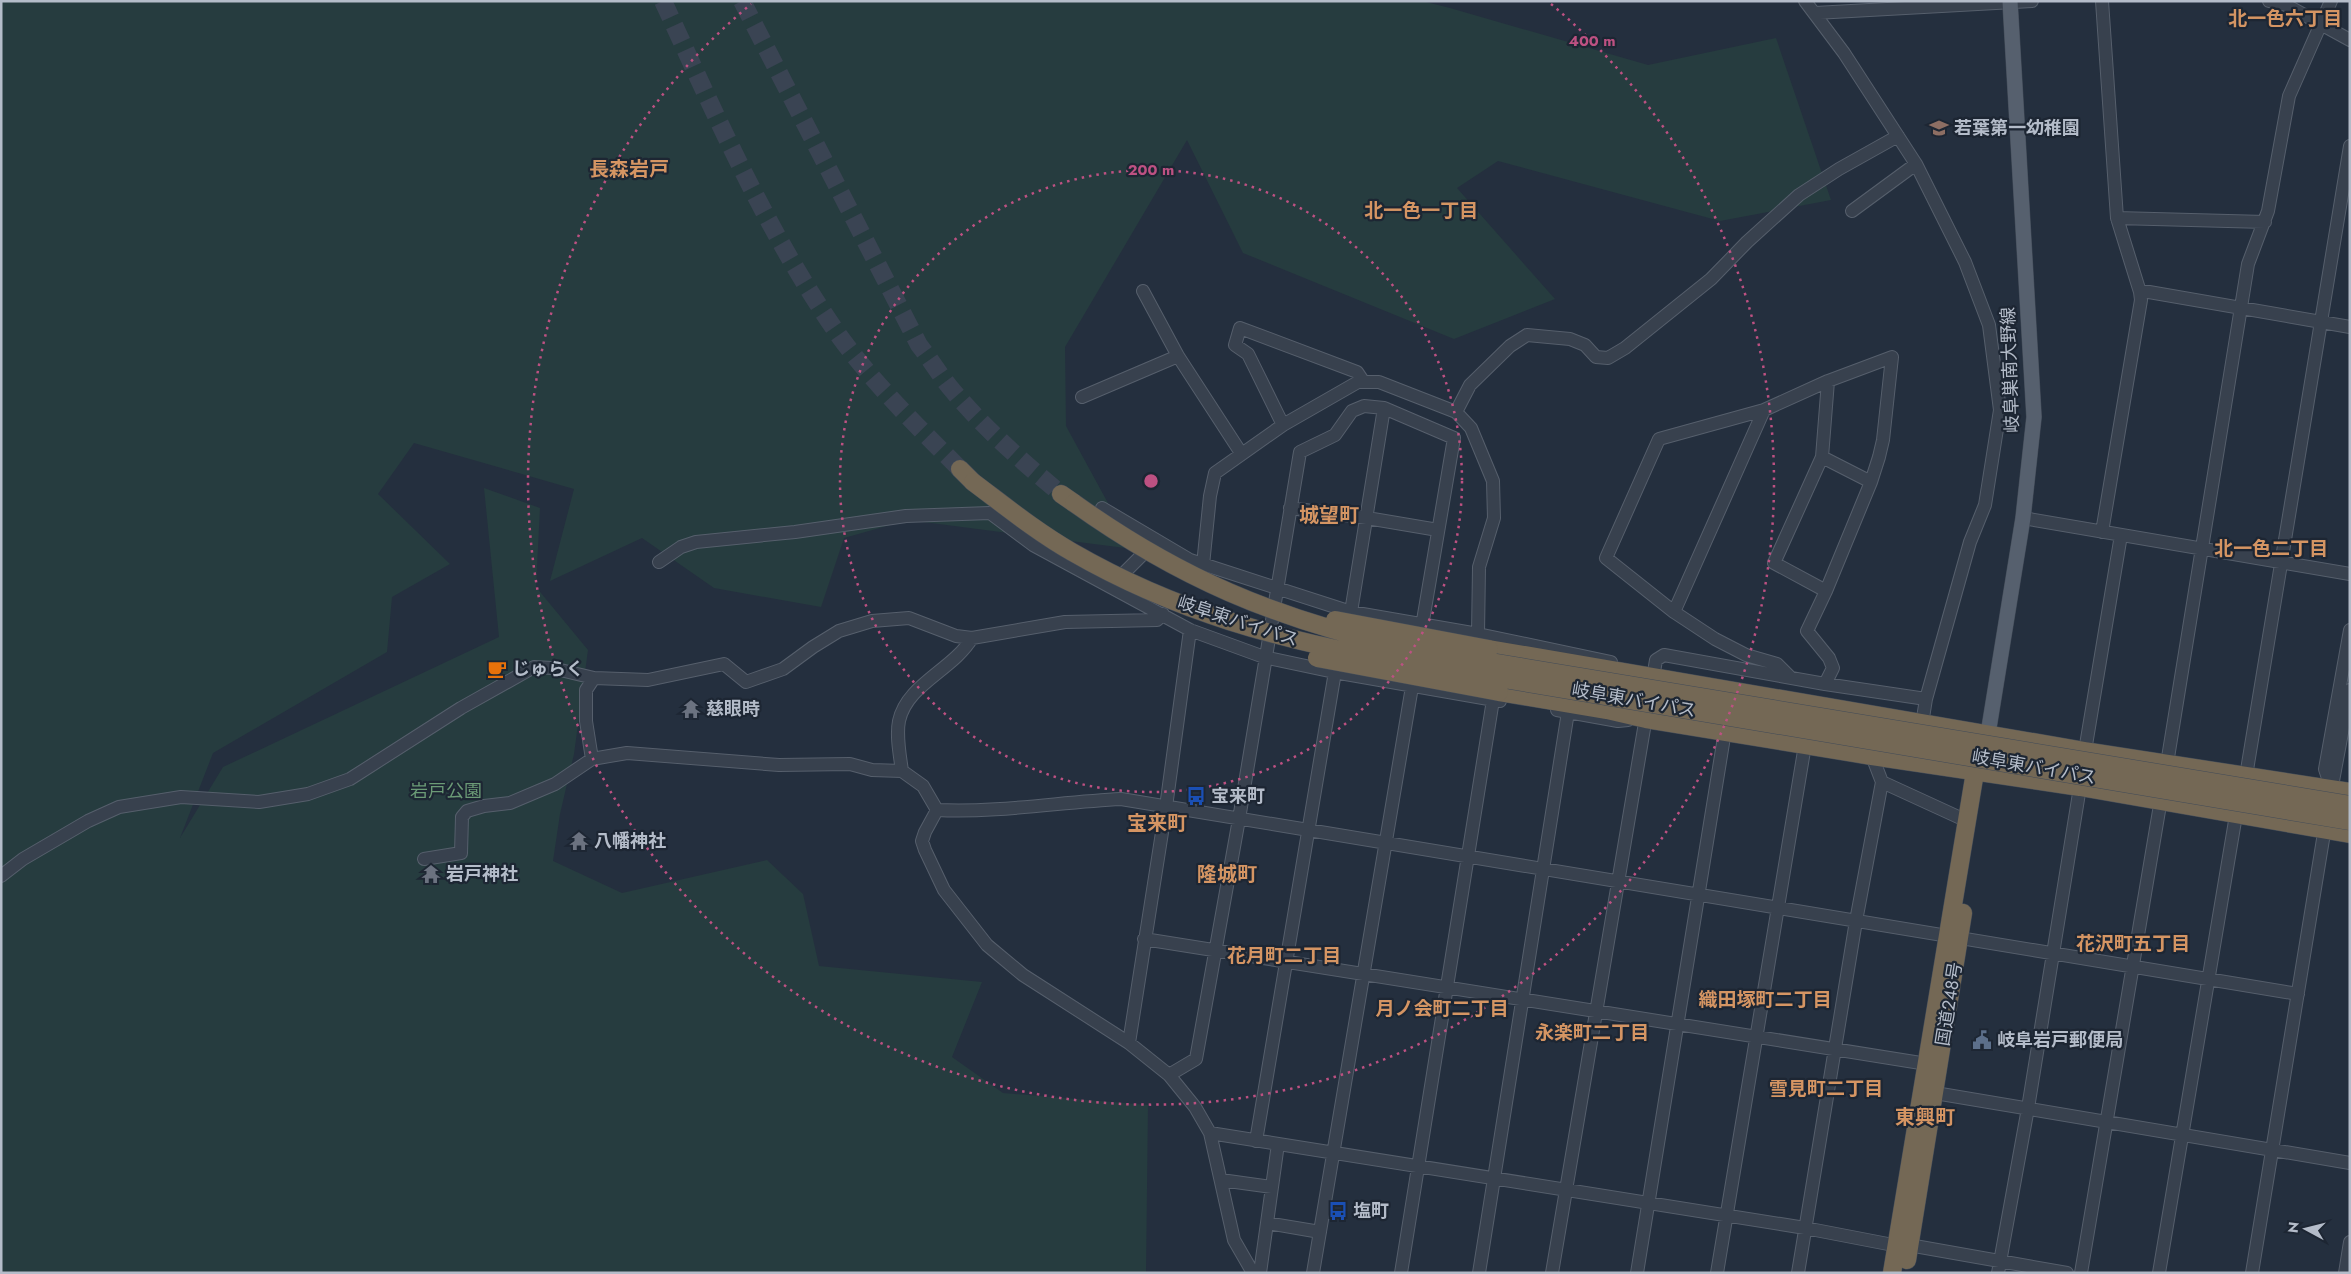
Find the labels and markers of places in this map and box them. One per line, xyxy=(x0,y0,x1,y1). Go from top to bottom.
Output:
place label: 若葉第一幼稚園 xyxy=(1954,115,2080,141)
school or university icon: 若葉第一幼稚園 xyxy=(1928,117,1950,139)
centre of rings xyxy=(1142,472,1160,490)
place label: じゅらく xyxy=(512,656,584,682)
cafe icon: じゅらく xyxy=(486,658,508,680)
place label: 慈眼時 xyxy=(706,696,760,722)
temple icon: 慈眼時 xyxy=(680,698,702,720)
place label: 宝来町 xyxy=(1211,783,1265,809)
bus stop icon: 宝来町 xyxy=(1185,785,1207,807)
place label: 八幡神社 xyxy=(594,828,666,854)
temple icon: 八幡神社 xyxy=(568,830,590,852)
place label: 岩戸神社 xyxy=(446,861,518,887)
temple icon: 岩戸神社 xyxy=(420,863,442,885)
place label: 岐阜岩戸郵便局 xyxy=(1997,1027,2123,1053)
public building icon: 岐阜岩戸郵便局 xyxy=(1971,1029,1993,1051)
place label: 塩町 xyxy=(1353,1198,1389,1224)
bus stop icon: 塩町 xyxy=(1327,1200,1349,1222)

